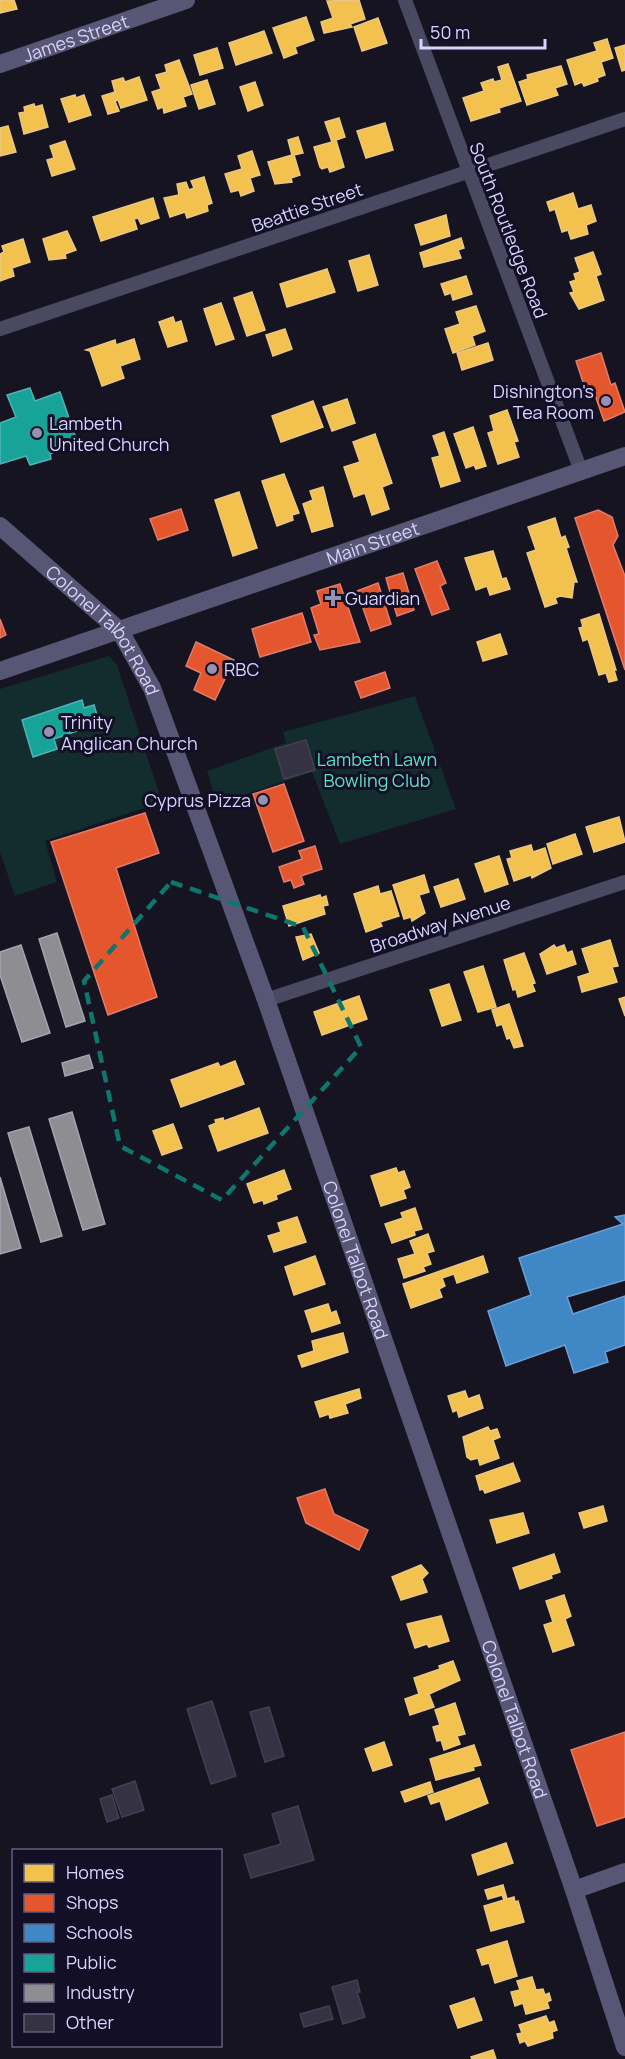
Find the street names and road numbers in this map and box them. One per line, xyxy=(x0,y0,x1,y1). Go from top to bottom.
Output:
street label: James Street xyxy=(20,9,132,67)
street label: South Routledge Road xyxy=(464,139,554,321)
street label: Beattie Street xyxy=(248,177,366,237)
street label: Main Street xyxy=(323,516,422,570)
street label: Colonel Talbot Road xyxy=(41,560,165,698)
street label: Broadway Avenue xyxy=(367,890,513,958)
street label: Colonel Talbot Road xyxy=(317,1178,394,1342)
street label: Colonel Talbot Road xyxy=(476,1637,553,1801)

